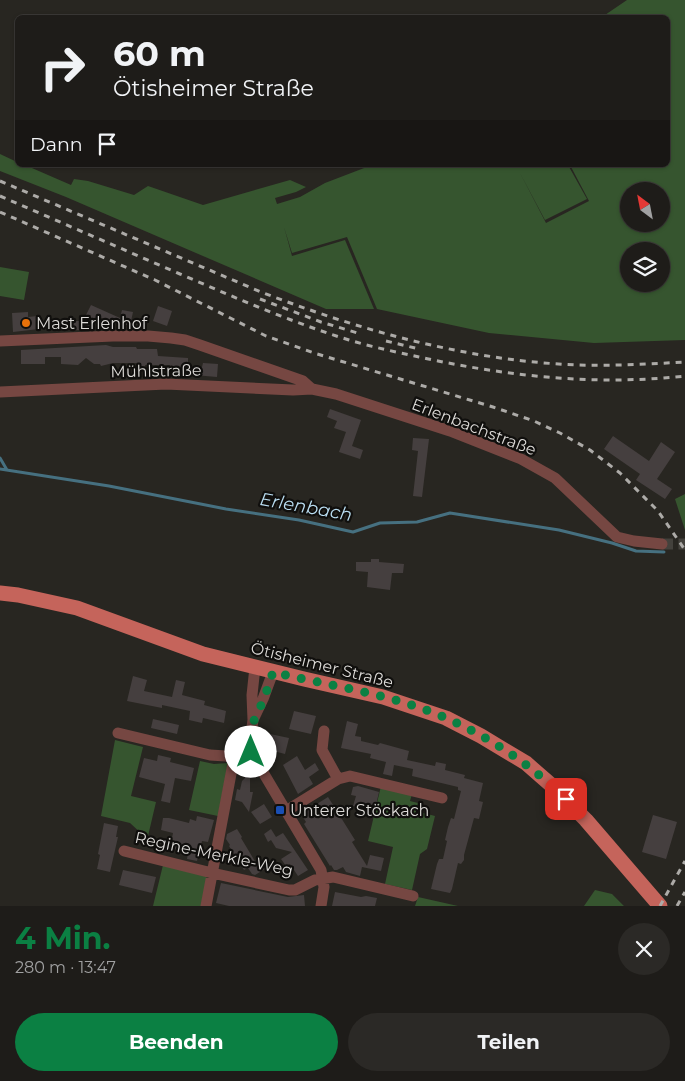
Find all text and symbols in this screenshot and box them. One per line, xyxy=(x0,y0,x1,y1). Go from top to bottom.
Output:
text: 60 m xyxy=(113,32,206,75)
icon: right xyxy=(30,35,95,100)
text: Ötisheimer Straße xyxy=(113,75,314,102)
icon: arrive xyxy=(93,130,121,158)
text: Dann xyxy=(30,133,83,156)
north arrow xyxy=(620,182,670,232)
map controls xyxy=(620,182,670,292)
button: layers xyxy=(620,242,670,292)
place label: Mast Erlenhof xyxy=(36,314,148,333)
marker: Mast Erlenhof xyxy=(20,317,32,329)
street label: Mühlstraße xyxy=(110,361,202,381)
street label: Erlenbachstraße xyxy=(409,395,539,459)
water label: Erlenbach xyxy=(258,488,354,526)
street label: Ötisheimer Straße xyxy=(249,637,395,692)
position arrow xyxy=(224,725,276,777)
pin xyxy=(545,778,587,820)
icon: arrive xyxy=(552,785,580,813)
place label: Unterer Stöckach xyxy=(290,801,429,820)
marker: Unterer Stöckach xyxy=(274,804,286,816)
street label: Regine-Merkle-Weg xyxy=(133,828,295,880)
text: 4 Min. xyxy=(15,920,110,957)
button: close xyxy=(618,923,670,975)
text: 280 m · 13:47 xyxy=(15,958,116,977)
button: Beenden xyxy=(15,1013,338,1071)
button: Teilen xyxy=(348,1013,670,1071)

